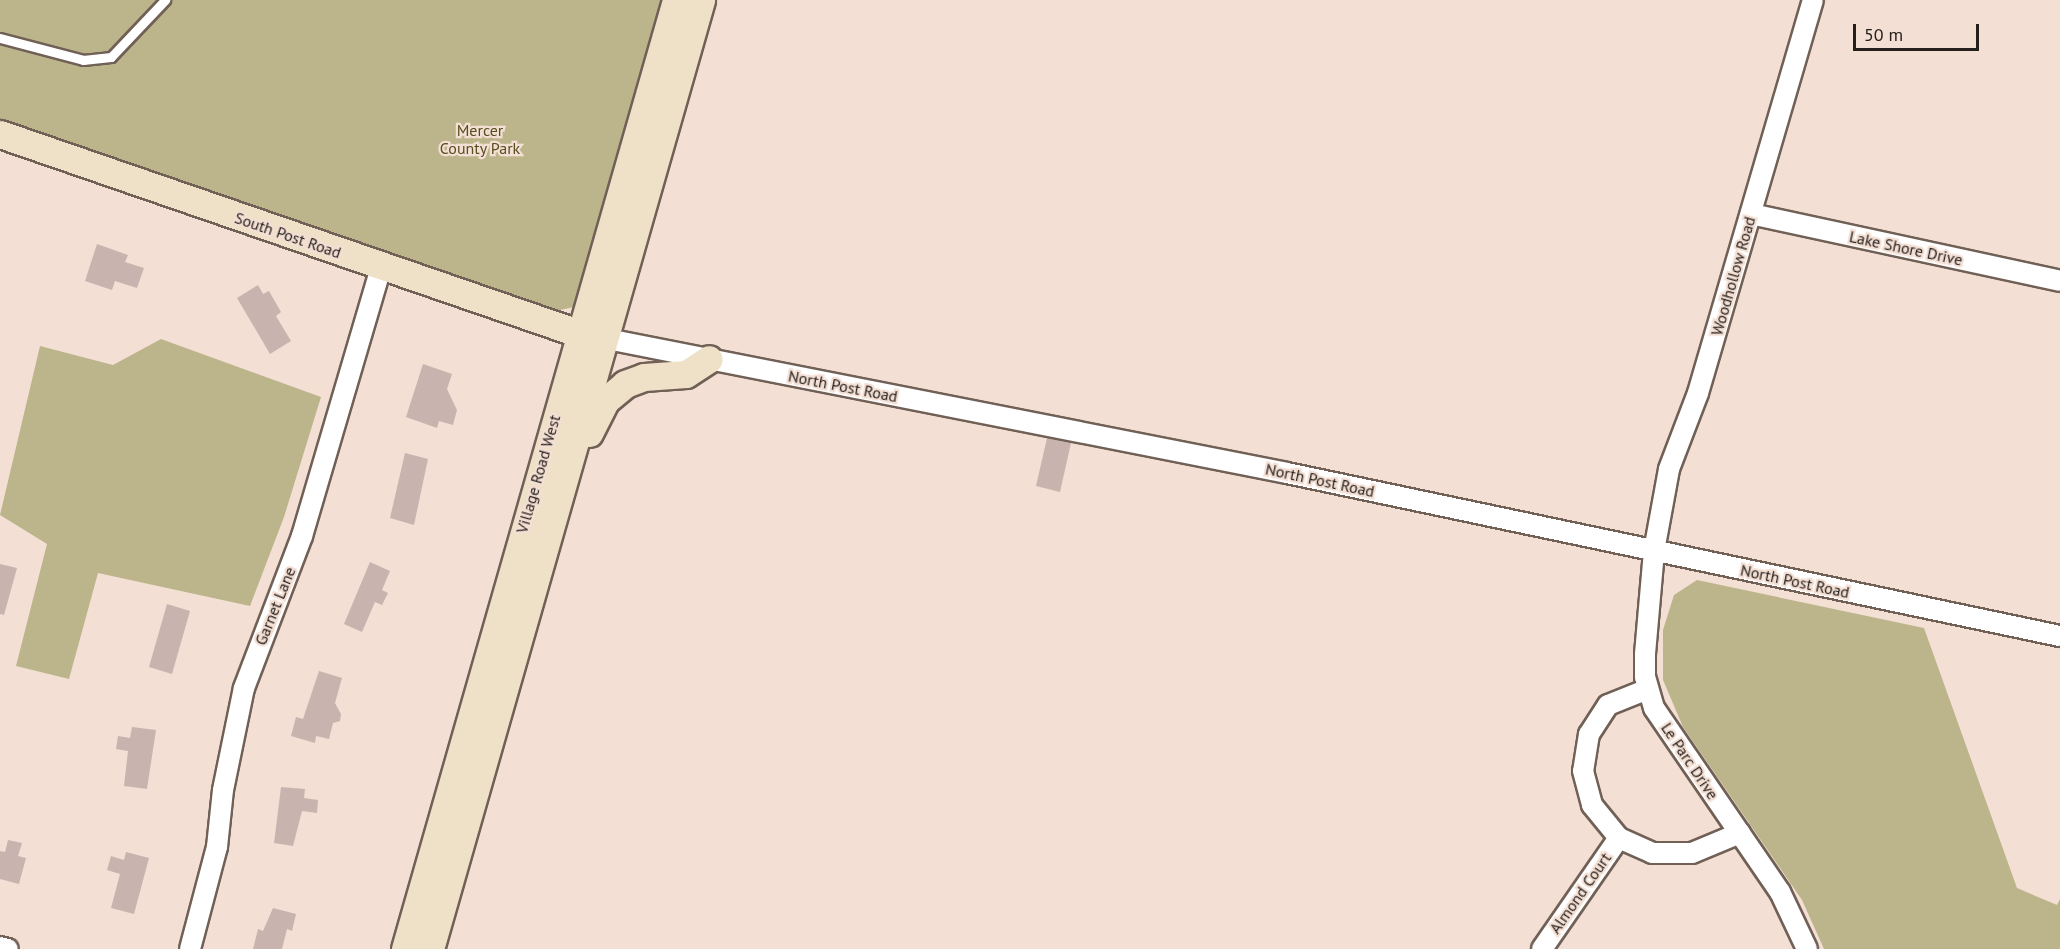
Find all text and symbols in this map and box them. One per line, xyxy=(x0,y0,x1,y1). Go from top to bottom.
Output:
scale bar xyxy=(1856,12,1982,50)
text: 50 m xyxy=(1864,23,1903,46)
park label: Mercer County Park xyxy=(439,120,521,158)
street label: South Post Road xyxy=(232,208,344,262)
street label: Woodhollow Road xyxy=(1707,214,1759,338)
street label: Lake Shore Drive xyxy=(1848,227,1964,269)
street label: North Post Road xyxy=(787,366,899,406)
street label: Village Road West xyxy=(512,412,564,536)
street label: North Post Road xyxy=(1264,459,1376,501)
street label: North Post Road xyxy=(1739,560,1851,602)
street label: Garnet Lane xyxy=(251,564,299,648)
street label: Le Parc Drive xyxy=(1657,719,1723,803)
street label: Almond Court xyxy=(1545,849,1615,937)

